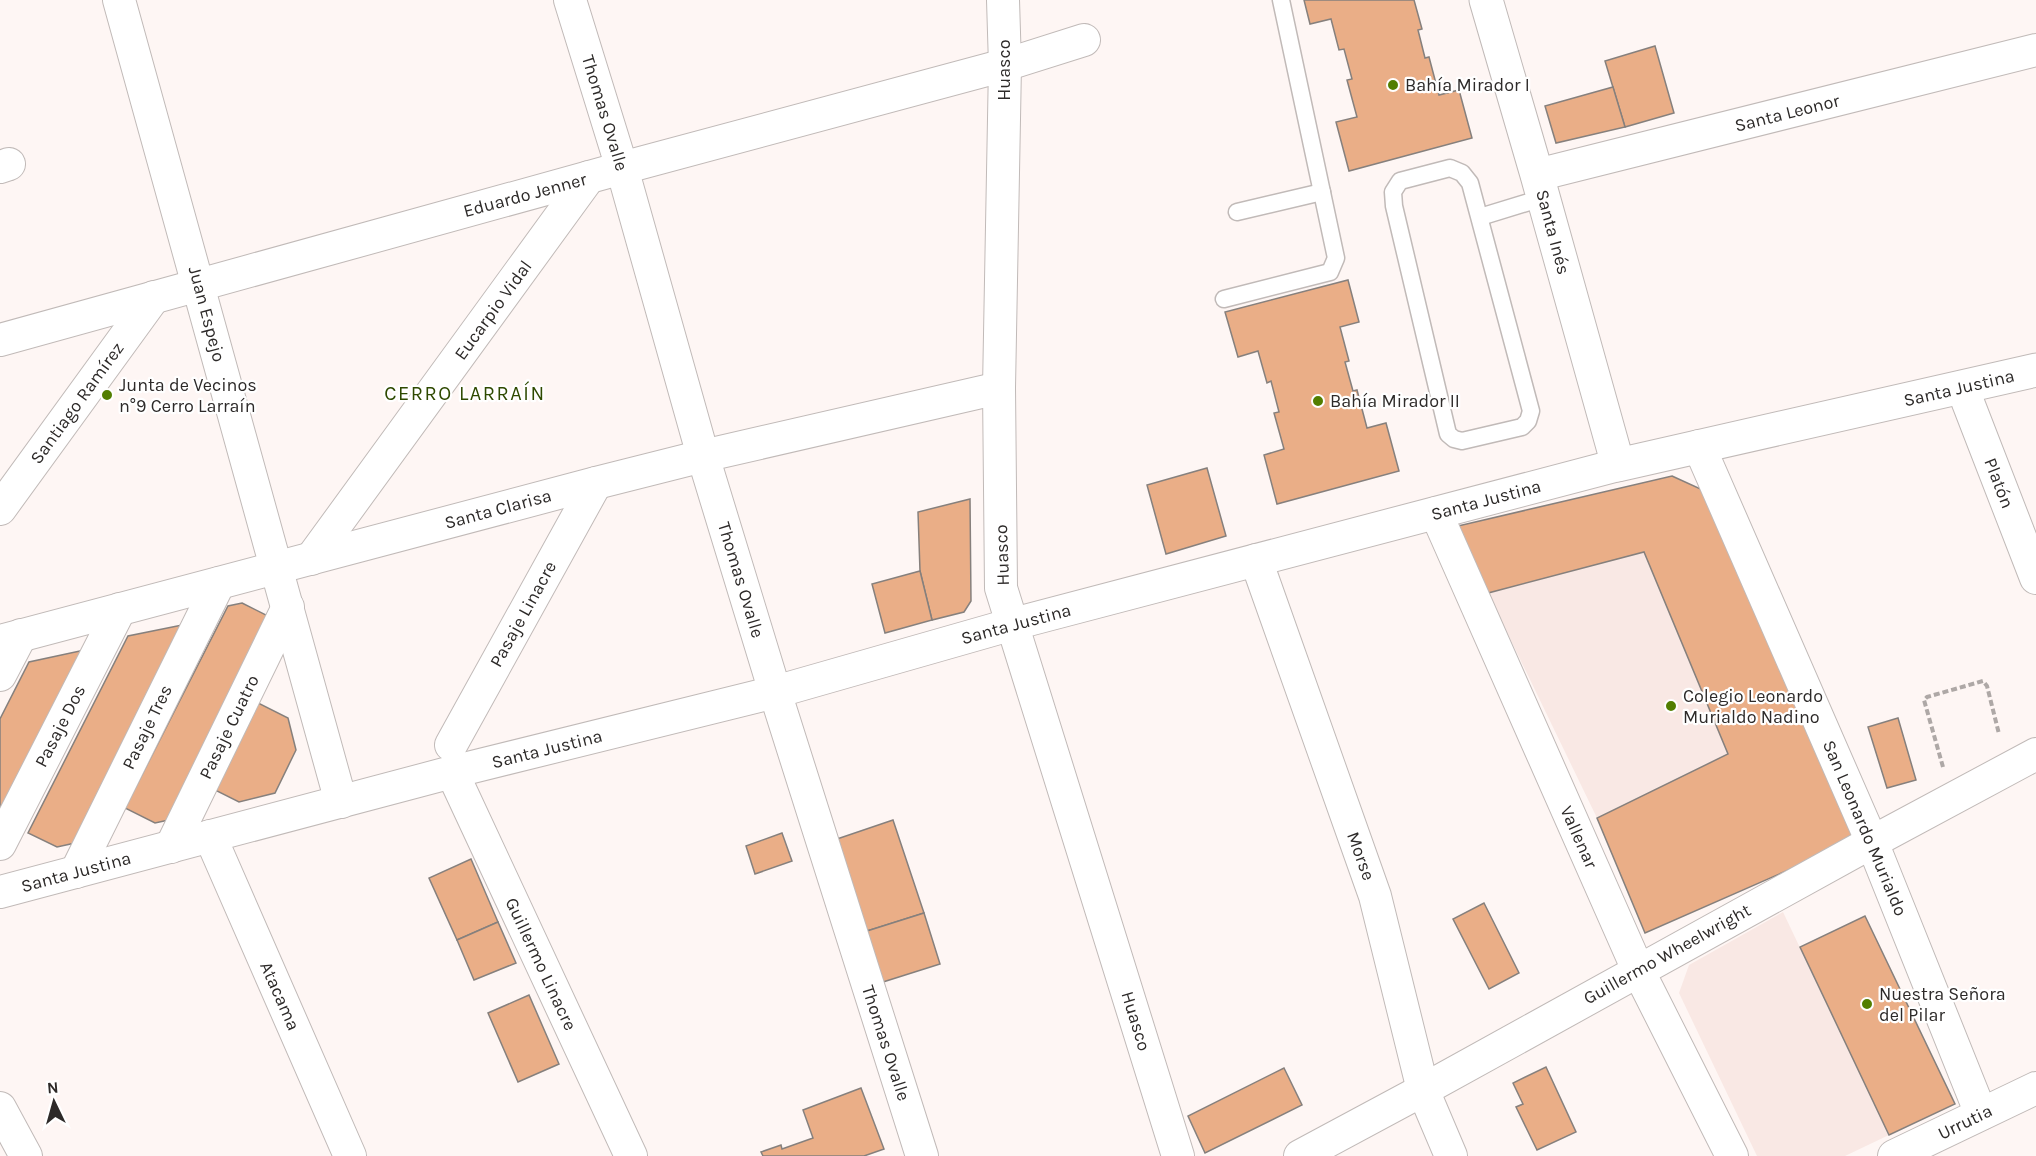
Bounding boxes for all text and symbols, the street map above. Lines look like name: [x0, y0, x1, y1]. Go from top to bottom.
street label: Huasco: [993, 39, 1015, 101]
street label: Thomas Ovalle: [577, 52, 633, 174]
place label: Bahía Mirador I: [1405, 74, 1530, 96]
marker: Bahía Mirador I: [1386, 78, 1400, 92]
street label: Santa Leonor: [1732, 89, 1842, 137]
street label: Eduardo Jenner: [461, 168, 590, 222]
street label: Santa Inés: [1531, 187, 1575, 277]
street label: Eucarpio Vidal: [449, 256, 537, 364]
street label: Juan Espejo: [184, 264, 230, 364]
street label: Santiago Ramírez: [25, 338, 129, 468]
street label: Santa Justina: [1901, 365, 2017, 411]
place label: Junta de Vecinos n°9 Cerro Larraín: [119, 374, 257, 417]
district label: CERRO LARRAÍN: [384, 381, 546, 405]
marker: Junta de Vecinos n°9 Cerro Larraín: [100, 388, 114, 402]
place label: Bahía Mirador II: [1330, 390, 1460, 412]
marker: Bahía Mirador II: [1311, 394, 1325, 408]
street label: Platón: [1979, 455, 2019, 511]
street label: Santa Justina: [1429, 475, 1543, 525]
street label: Santa Clarisa: [442, 484, 554, 534]
street label: Thomas Ovalle: [713, 519, 769, 641]
street label: Huasco: [990, 524, 1014, 586]
street label: Pasaje Linacre: [485, 557, 561, 671]
street label: Santa Justina: [959, 599, 1073, 649]
street label: Pasaje Cuatro: [194, 671, 264, 783]
street label: Pasaje Dos: [30, 681, 90, 771]
street label: Pasaje Tres: [117, 681, 177, 773]
place label: Colegio Leonardo Murialdo Nadino: [1683, 685, 1823, 728]
marker: Colegio Leonardo Murialdo Nadino: [1664, 699, 1678, 713]
street label: Santa Justina: [489, 725, 605, 773]
street label: San Leonardo Murialdo: [1818, 737, 1912, 919]
street label: Vallenar: [1556, 802, 1603, 872]
street label: Morse: [1342, 829, 1380, 883]
street label: Santa Justina: [19, 847, 133, 897]
street label: Guillermo Linacre: [501, 894, 581, 1034]
street label: Guillermo Wheelwright: [1580, 899, 1755, 1009]
street label: Atacama: [255, 958, 305, 1034]
street label: Thomas Ovalle: [857, 982, 915, 1104]
place label: Nuestra Señora del Pilar: [1879, 983, 2006, 1026]
street label: Huasco: [1116, 988, 1156, 1054]
marker: Nuestra Señora del Pilar: [1860, 997, 1874, 1011]
north arrow: [24, 1072, 84, 1132]
text: N: [46, 1078, 59, 1098]
street label: Urrutia: [1934, 1099, 1996, 1145]

